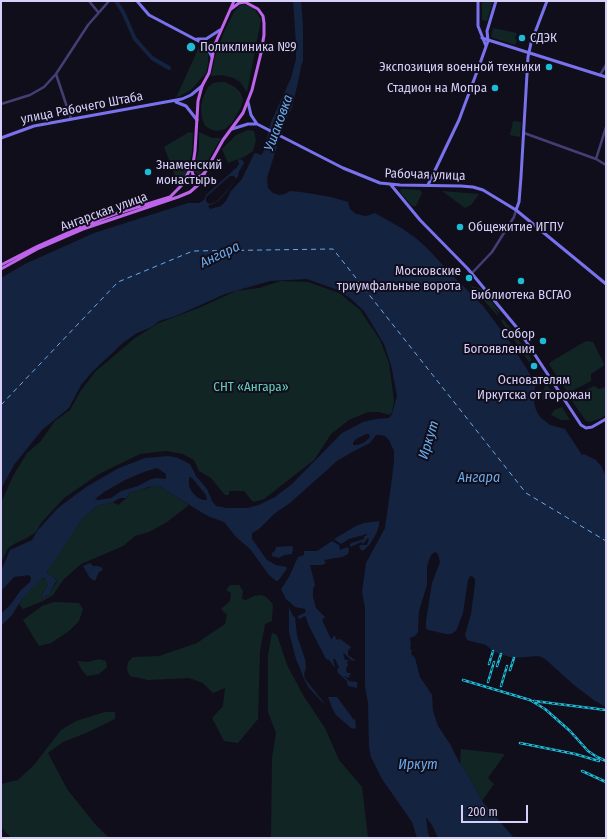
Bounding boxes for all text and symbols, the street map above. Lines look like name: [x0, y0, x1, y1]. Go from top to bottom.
place label: СДЭК: [530, 30, 557, 46]
marker: СДЭК: [517, 33, 527, 43]
place label: Поликлиника №9: [200, 39, 297, 55]
marker: Поликлиника №9: [185, 41, 197, 53]
place label: Экспозиция военной техники: [379, 59, 541, 75]
marker: Экспозиция военной техники: [544, 62, 554, 72]
place label: Стадион на Мопра: [387, 80, 487, 96]
marker: Стадион на Мопра: [490, 83, 500, 93]
street label: улица Рабочего Штаба: [20, 89, 144, 127]
water label: Ушаковка: [261, 92, 297, 154]
place label: Знаменский монастырь: [156, 157, 222, 188]
street label: Рабочая улица: [384, 166, 466, 184]
marker: Знаменский монастырь: [143, 167, 153, 177]
street label: Ангарская улица: [58, 189, 150, 235]
place label: Общежитие ИГПУ: [468, 219, 564, 235]
marker: Общежитие ИГПУ: [455, 222, 465, 232]
water label: Ангара: [197, 238, 243, 272]
place label: Московские триумфальные ворота: [337, 263, 461, 294]
marker: Московские триумфальные ворота: [464, 273, 474, 283]
marker: Библиотека ВСГАО: [516, 276, 526, 286]
place label: Библиотека ВСГАО: [471, 287, 571, 303]
place label: Собор Богоявления: [464, 326, 535, 357]
marker: Собор Богоявления: [538, 336, 548, 346]
marker: Основателям Иркутска от горожан: [529, 361, 539, 371]
place label: Основателям Иркутска от горожан: [477, 372, 591, 403]
park label: СНТ «Ангара»: [213, 379, 289, 395]
water label: Иркут: [415, 419, 443, 461]
water label: Ангара: [458, 470, 500, 486]
water label: Иркут: [398, 757, 438, 773]
scale bar: [463, 797, 530, 823]
text: 200 m: [468, 805, 498, 819]

